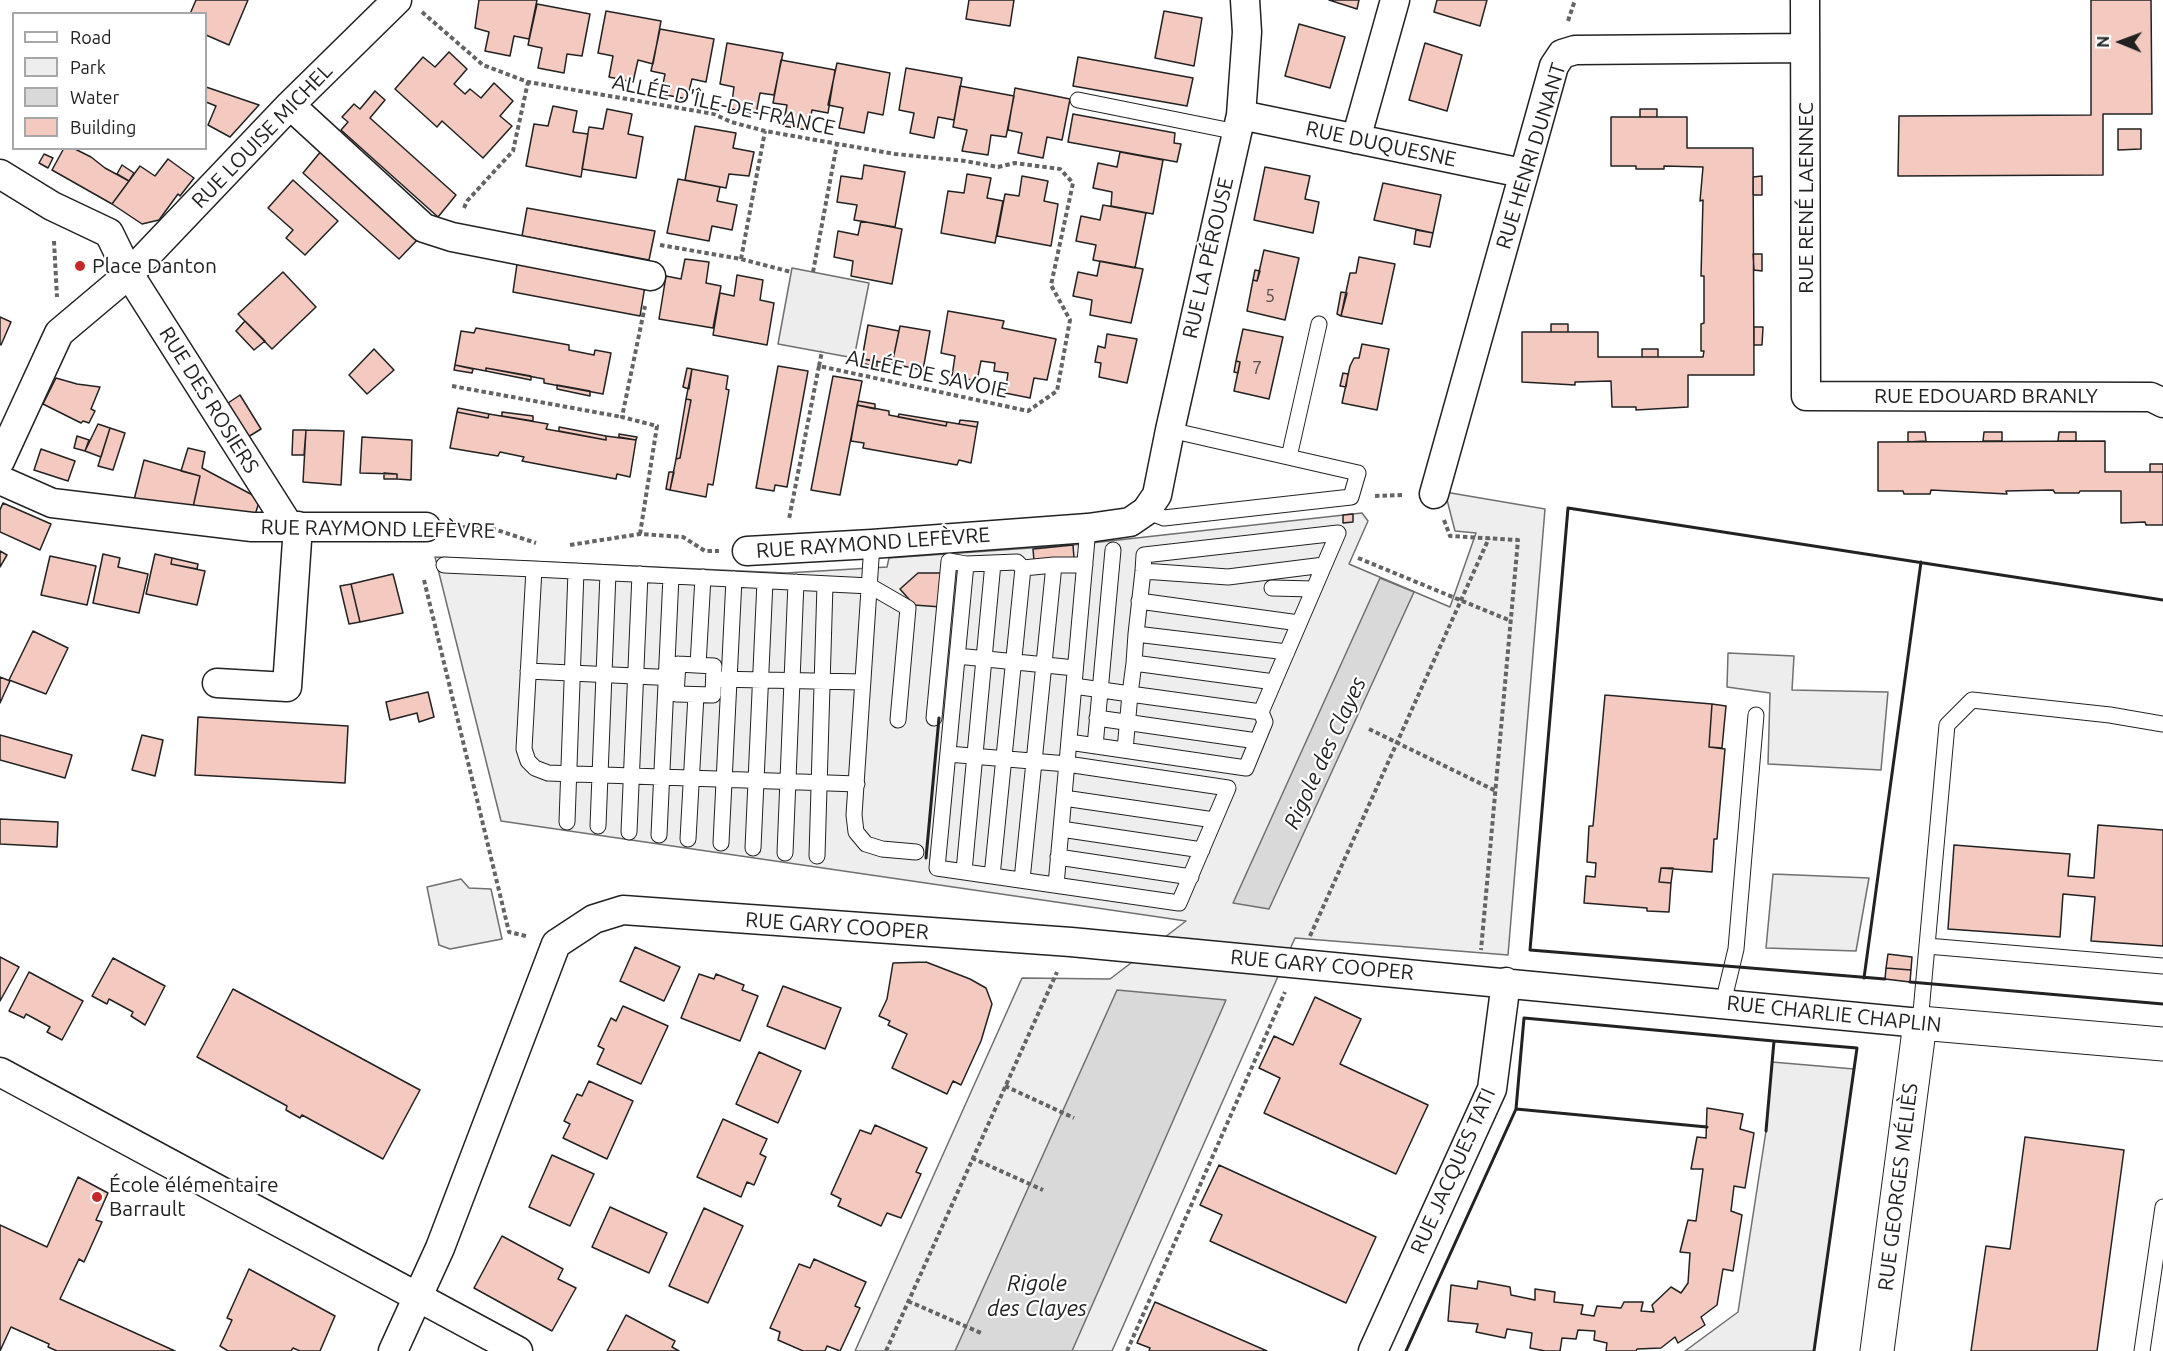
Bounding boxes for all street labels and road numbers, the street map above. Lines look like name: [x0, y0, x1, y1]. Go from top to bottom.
street label: RUE LOUISE MICHEL: [187, 58, 337, 214]
street label: RUE HENRI DUNANT: [1491, 60, 1571, 252]
street label: ALLÉE D'ÎLE-DE-FRANCE: [610, 69, 838, 141]
street label: RUE RENÉ LAENNEC: [1793, 102, 1819, 294]
street label: RUE DUQUESNE: [1303, 116, 1459, 172]
street label: RUE LA PÉROUSE: [1177, 175, 1239, 341]
street label: RUE DES ROSIERS: [154, 322, 264, 478]
street label: ALLÉE DE SAVOIE: [844, 345, 1010, 403]
street label: RUE EDOUARD BRANLY: [1874, 383, 2098, 409]
street label: RUE RAYMOND LEFÈVRE: [260, 514, 496, 544]
street label: RUE RAYMOND LEFÈVRE: [755, 522, 991, 564]
street label: RUE GARY COOPER: [744, 907, 930, 945]
street label: RUE GARY COOPER: [1229, 944, 1415, 986]
street label: RUE CHARLIE CHAPLIN: [1725, 990, 1943, 1038]
street label: RUE GEORGES MÉLIÈS: [1873, 1082, 1923, 1292]
street label: RUE JACQUES TATI: [1405, 1084, 1501, 1258]

